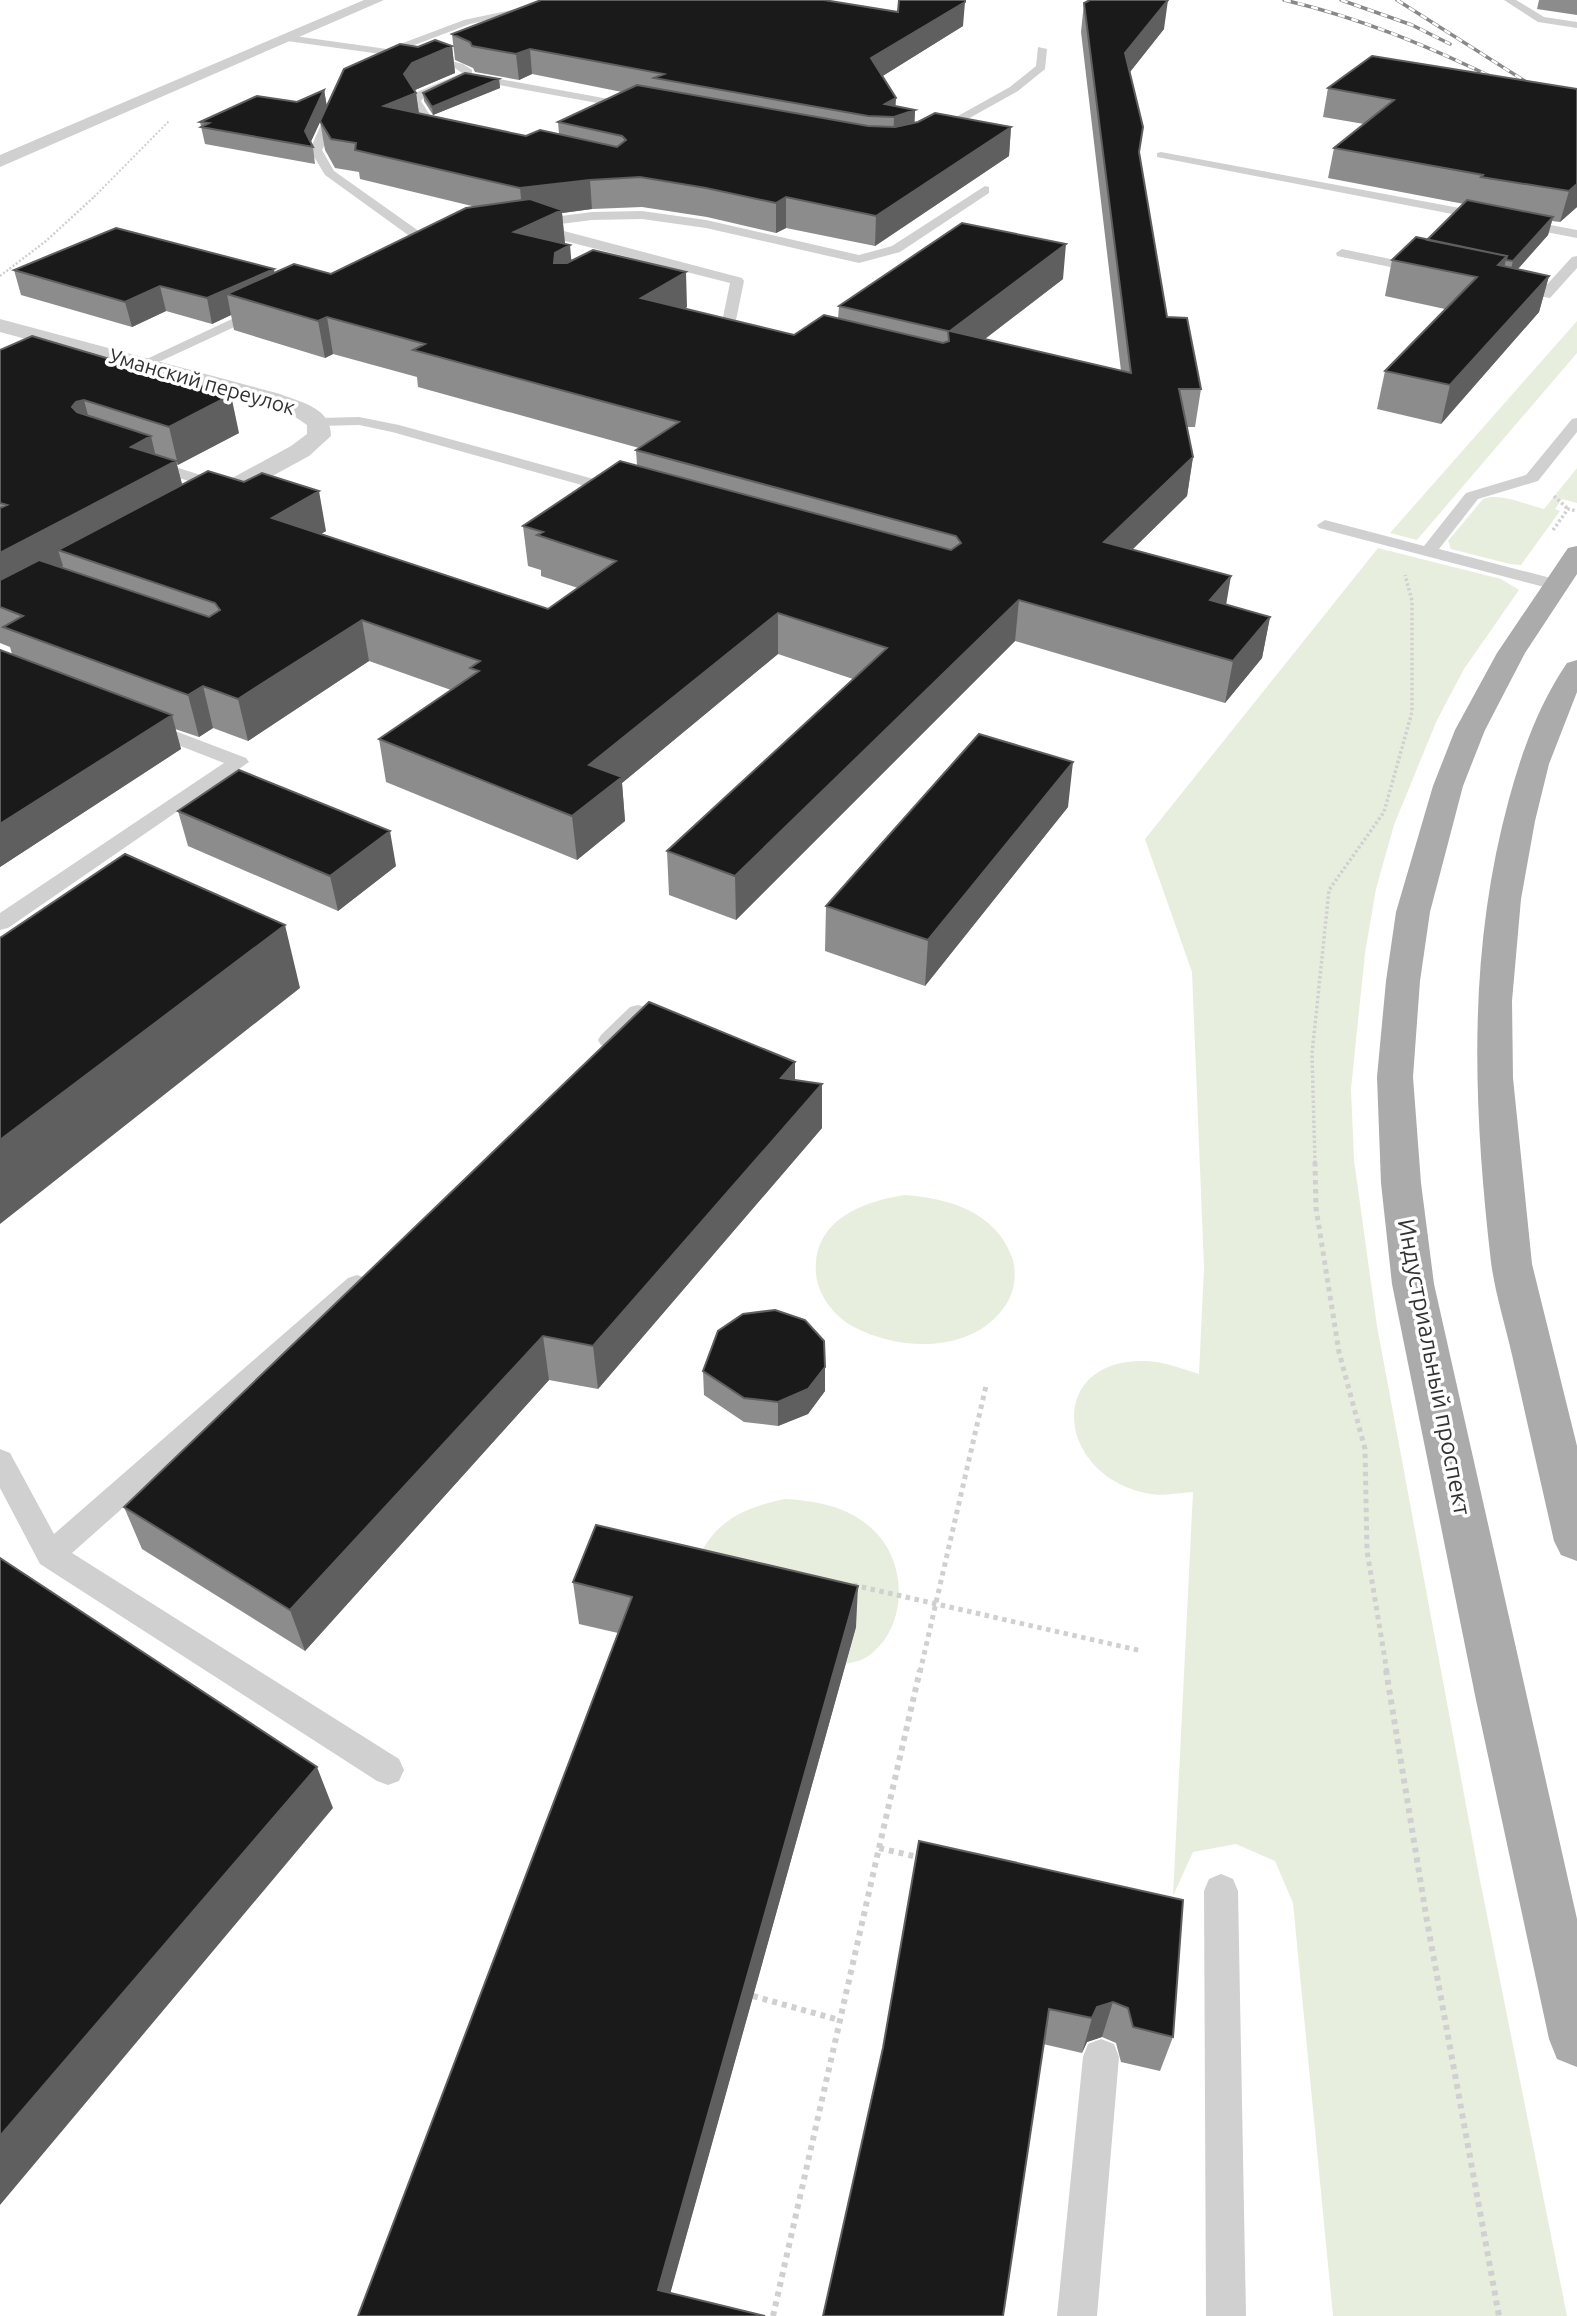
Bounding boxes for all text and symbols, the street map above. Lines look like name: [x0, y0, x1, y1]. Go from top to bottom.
street label: Уманский переулок: [106, 343, 298, 419]
street label: Индустриальный проспект: [1392, 1216, 1477, 1518]

